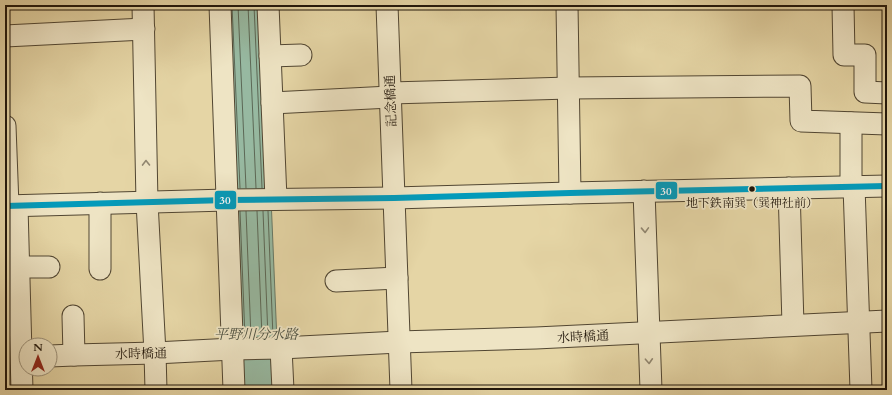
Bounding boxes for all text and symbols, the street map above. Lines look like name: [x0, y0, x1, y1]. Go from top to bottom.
street label: 記念橋通: [381, 75, 401, 127]
one-way arrow: [142, 160, 150, 166]
line badge: 30: [655, 181, 678, 200]
text: 30: [660, 184, 672, 199]
marker: 地下鉄南巽（巽神社前）: [747, 184, 757, 194]
line badge: 30: [214, 190, 237, 210]
text: 30: [219, 193, 231, 208]
place label: 地下鉄南巽（巽神社前）: [686, 195, 818, 211]
one-way arrow: [641, 227, 649, 233]
water label: 平野川分水路: [214, 325, 299, 344]
street label: 水時橋通: [557, 327, 609, 347]
north arrow: [18, 337, 58, 377]
text: N: [33, 340, 43, 355]
street label: 水時橋通: [115, 345, 167, 363]
one-way arrow: [645, 358, 654, 364]

